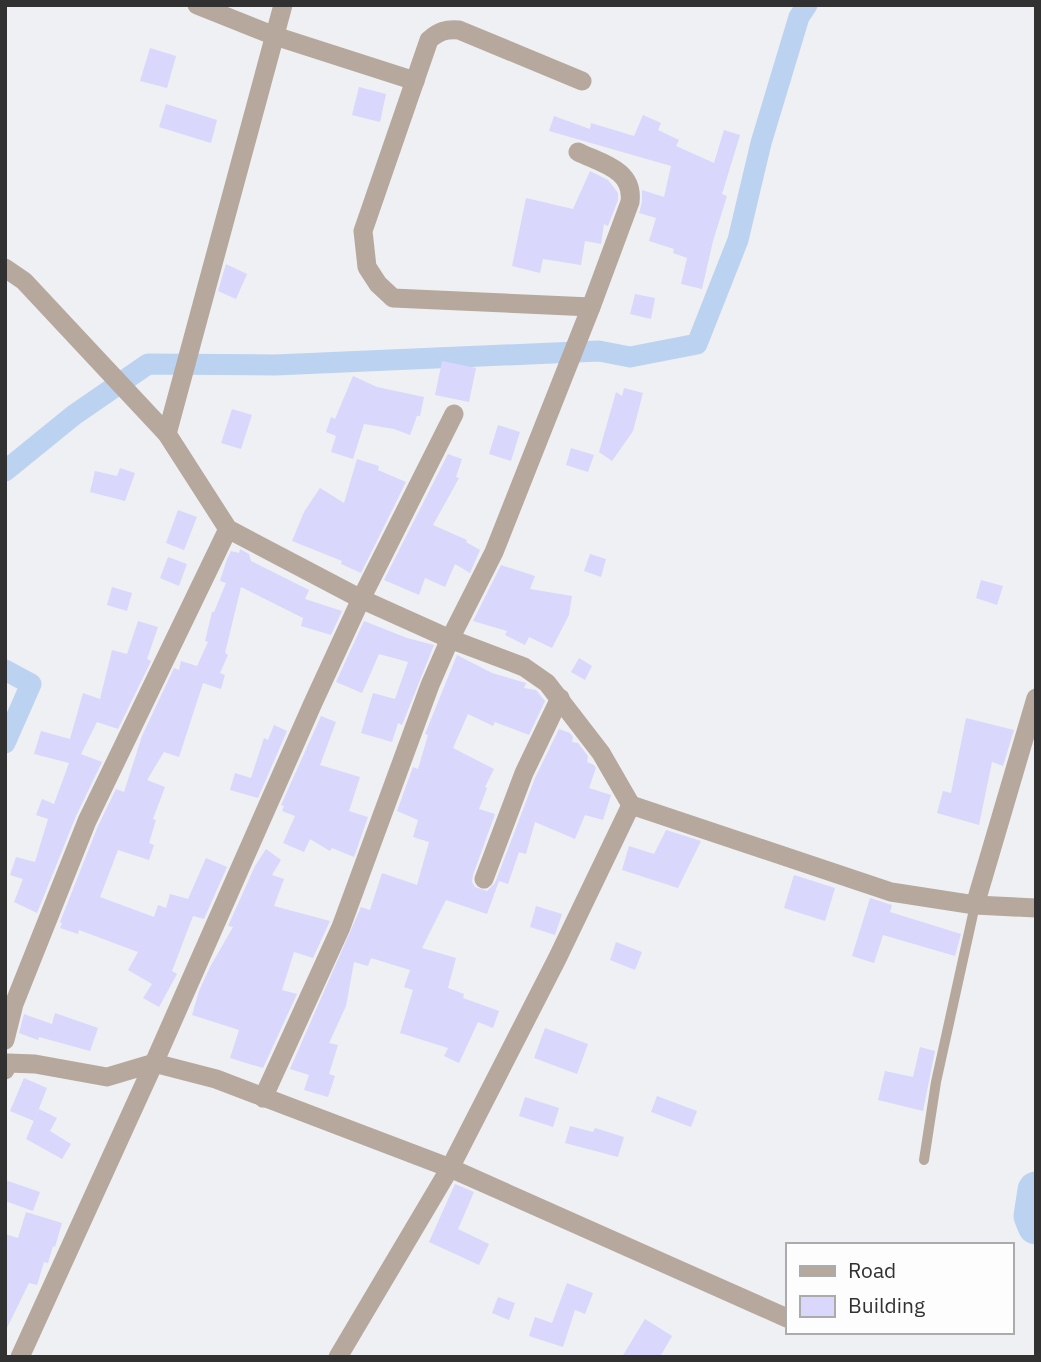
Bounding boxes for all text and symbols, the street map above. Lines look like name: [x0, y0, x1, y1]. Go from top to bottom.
legend: [786, 1243, 1013, 1334]
text: Road: [848, 1256, 896, 1284]
text: Building: [848, 1291, 925, 1319]

